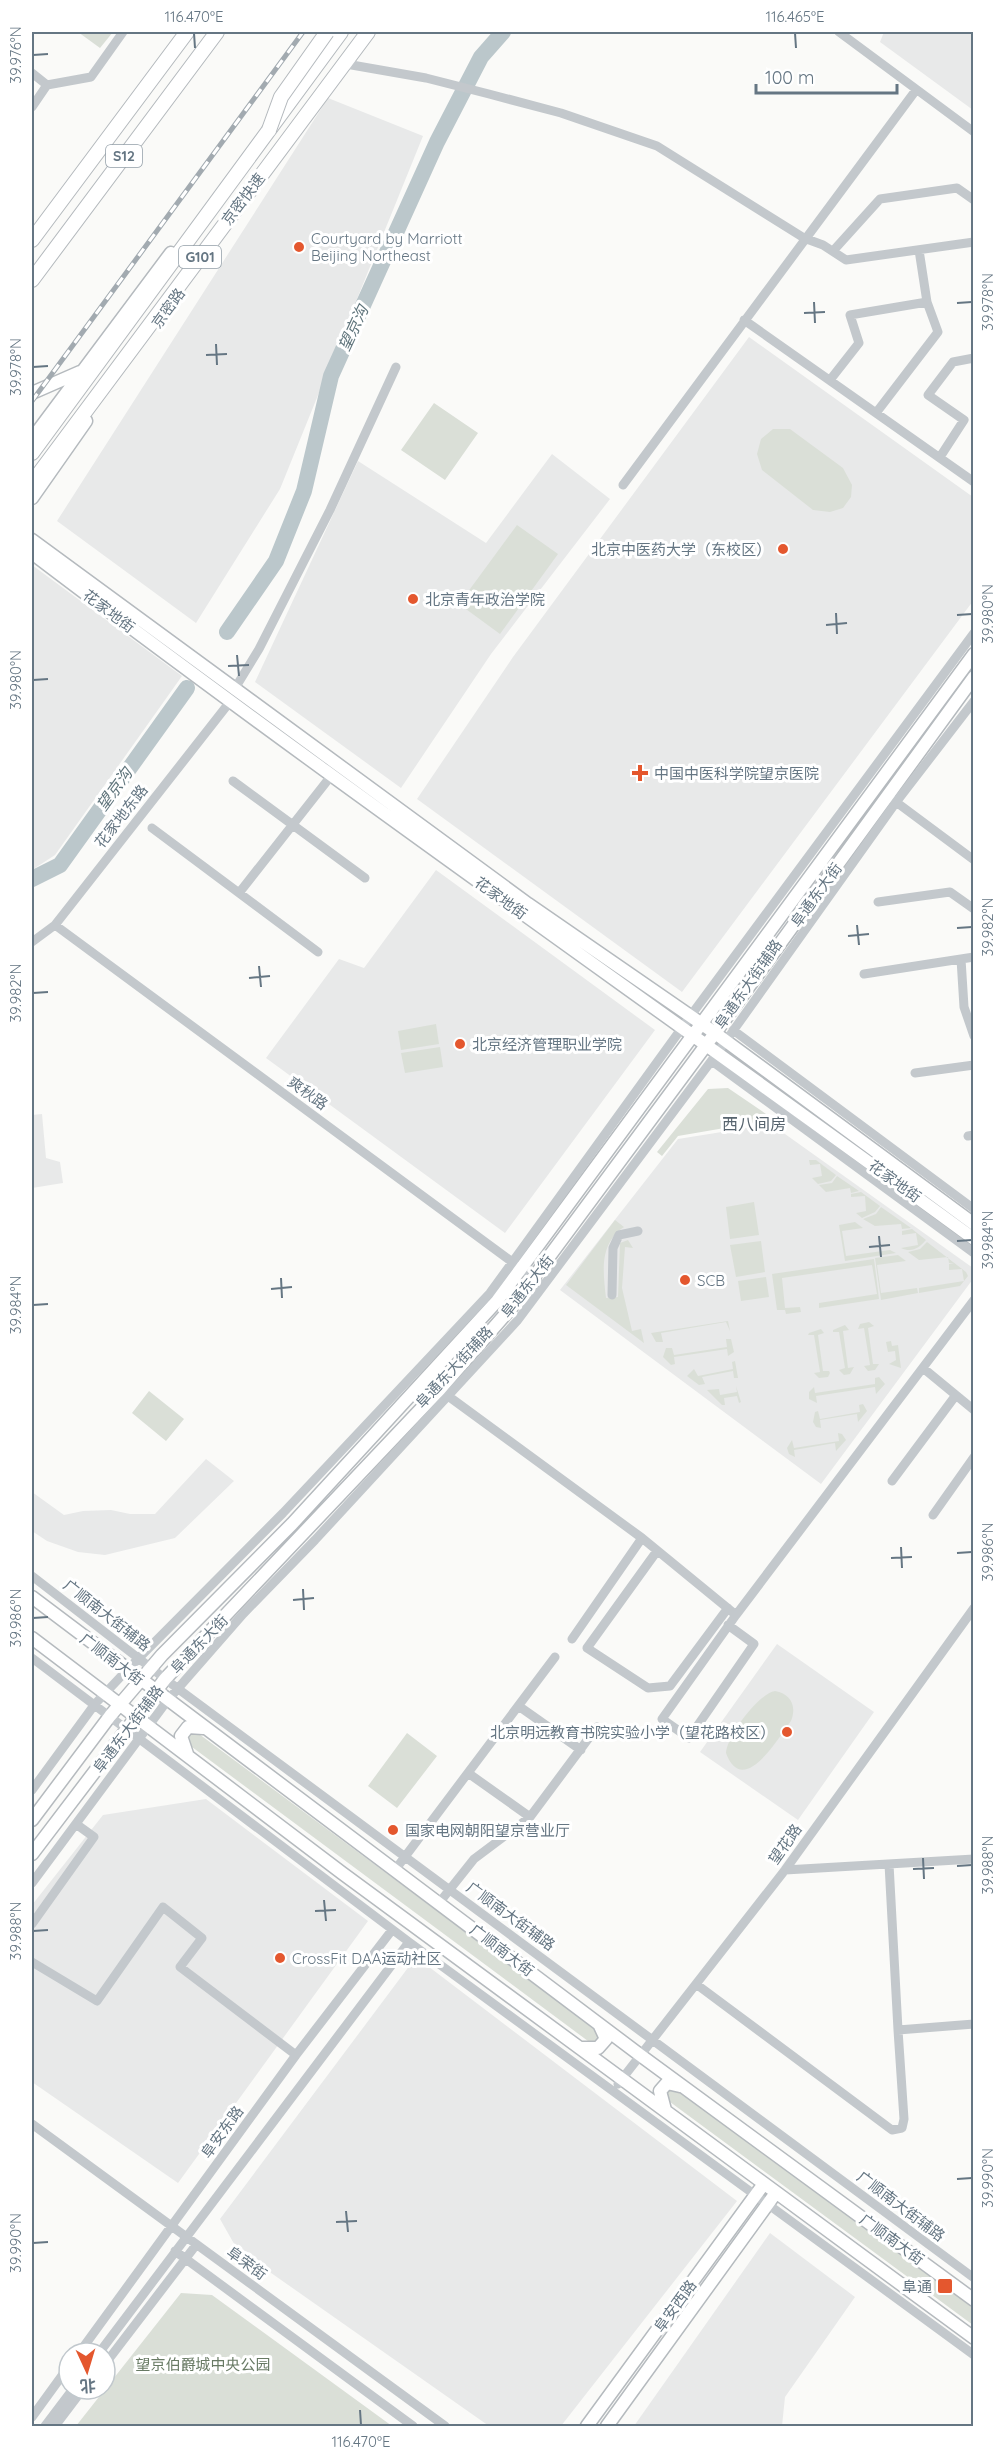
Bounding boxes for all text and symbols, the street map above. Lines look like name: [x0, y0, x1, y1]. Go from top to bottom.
text: 116.470°E: [164, 7, 224, 26]
text: 116.465°E: [765, 7, 825, 26]
text: 39.976°N: [6, 26, 25, 84]
scale bar: [756, 57, 897, 95]
text: 100 m: [765, 66, 814, 89]
road number: S12: [106, 145, 142, 167]
street label: 京密快速: [217, 169, 269, 229]
place label: Courtyard by Marriott Beijing Northeast: [311, 229, 463, 265]
marker: Courtyard by Marriott Beijing Northeast: [292, 240, 306, 254]
road number: G101: [179, 246, 221, 268]
text: 39.978°N: [978, 273, 997, 331]
street label: 京密路: [147, 284, 189, 332]
water label: 望京沟: [334, 300, 373, 354]
text: 39.978°N: [6, 338, 25, 396]
place label: 北京中医药大学（东校区）: [591, 540, 771, 559]
marker: 北京中医药大学（东校区）: [776, 542, 790, 556]
text: 39.980°N: [978, 584, 997, 644]
street label: 花家地街: [79, 585, 139, 637]
place label: 北京青年政治学院: [425, 590, 545, 609]
marker: 北京青年政治学院: [406, 592, 420, 606]
text: 39.980°N: [6, 650, 25, 710]
water label: 望京沟: [92, 762, 137, 814]
marker: 中国中医科学院望京医院: [631, 764, 649, 782]
place label: 中国中医科学院望京医院: [654, 764, 819, 783]
street label: 花家地东路: [90, 781, 152, 851]
street label: 阜通东大街: [786, 859, 846, 931]
street label: 花家地街: [471, 873, 531, 923]
text: 39.982°N: [978, 897, 997, 957]
street label: 阜通东大街辅路: [710, 936, 786, 1032]
text: 39.982°N: [6, 963, 25, 1023]
place label: 北京经济管理职业学院: [472, 1035, 622, 1054]
marker: 北京经济管理职业学院: [453, 1037, 467, 1051]
street label: 爽秋路: [284, 1072, 332, 1114]
district label: 西八间房: [722, 1114, 786, 1134]
street label: 花家地街: [865, 1156, 925, 1206]
text: 39.984°N: [978, 1211, 997, 1269]
street label: 阜通东大街: [496, 1251, 558, 1321]
place label: SCB: [697, 1271, 725, 1290]
marker: SCB: [678, 1273, 692, 1287]
text: 39.984°N: [6, 1276, 25, 1334]
street label: 阜通东大街辅路: [411, 1322, 497, 1412]
text: 39.986°N: [978, 1523, 997, 1581]
street label: 广顺南大街辅路: [60, 1575, 154, 1655]
text: 39.986°N: [6, 1589, 25, 1647]
street label: 阜通东大街: [166, 1610, 232, 1678]
street label: 广顺南大街: [76, 1629, 148, 1689]
street label: 阜通东大街辅路: [89, 1681, 167, 1777]
place label: 北京明远教育书院实验小学（望花路校区）: [490, 1723, 775, 1742]
marker: 北京明远教育书院实验小学（望花路校区）: [780, 1725, 794, 1739]
street label: 望花路: [764, 1820, 806, 1868]
place label: 国家电网朝阳望京营业厅: [405, 1821, 570, 1840]
marker: 国家电网朝阳望京营业厅: [386, 1823, 400, 1837]
text: 39.988°N: [978, 1836, 997, 1894]
street label: 广顺南大街辅路: [463, 1878, 559, 1954]
text: 39.988°N: [6, 1902, 25, 1960]
street label: 广顺南大街: [467, 1920, 537, 1980]
place label: CrossFit DAA运动社区: [292, 1949, 441, 1968]
marker: CrossFit DAA运动社区: [273, 1951, 287, 1965]
street label: 阜安东路: [197, 2102, 247, 2162]
text: 39.990°N: [978, 2148, 997, 2208]
street label: 广顺南大街辅路: [854, 2167, 948, 2245]
street label: 广顺南大街: [856, 2210, 928, 2268]
text: 39.990°N: [6, 2213, 25, 2273]
street label: 阜荣街: [223, 2242, 271, 2284]
street label: 阜安西路: [650, 2276, 700, 2336]
place label: 阜通: [902, 2277, 932, 2296]
marker: 阜通: [936, 2277, 954, 2295]
north arrow: [57, 2341, 117, 2401]
park label: 望京伯爵城中央公园: [135, 2355, 271, 2374]
text: 北: [79, 2375, 97, 2396]
text: 116.470°E: [331, 2432, 391, 2451]

